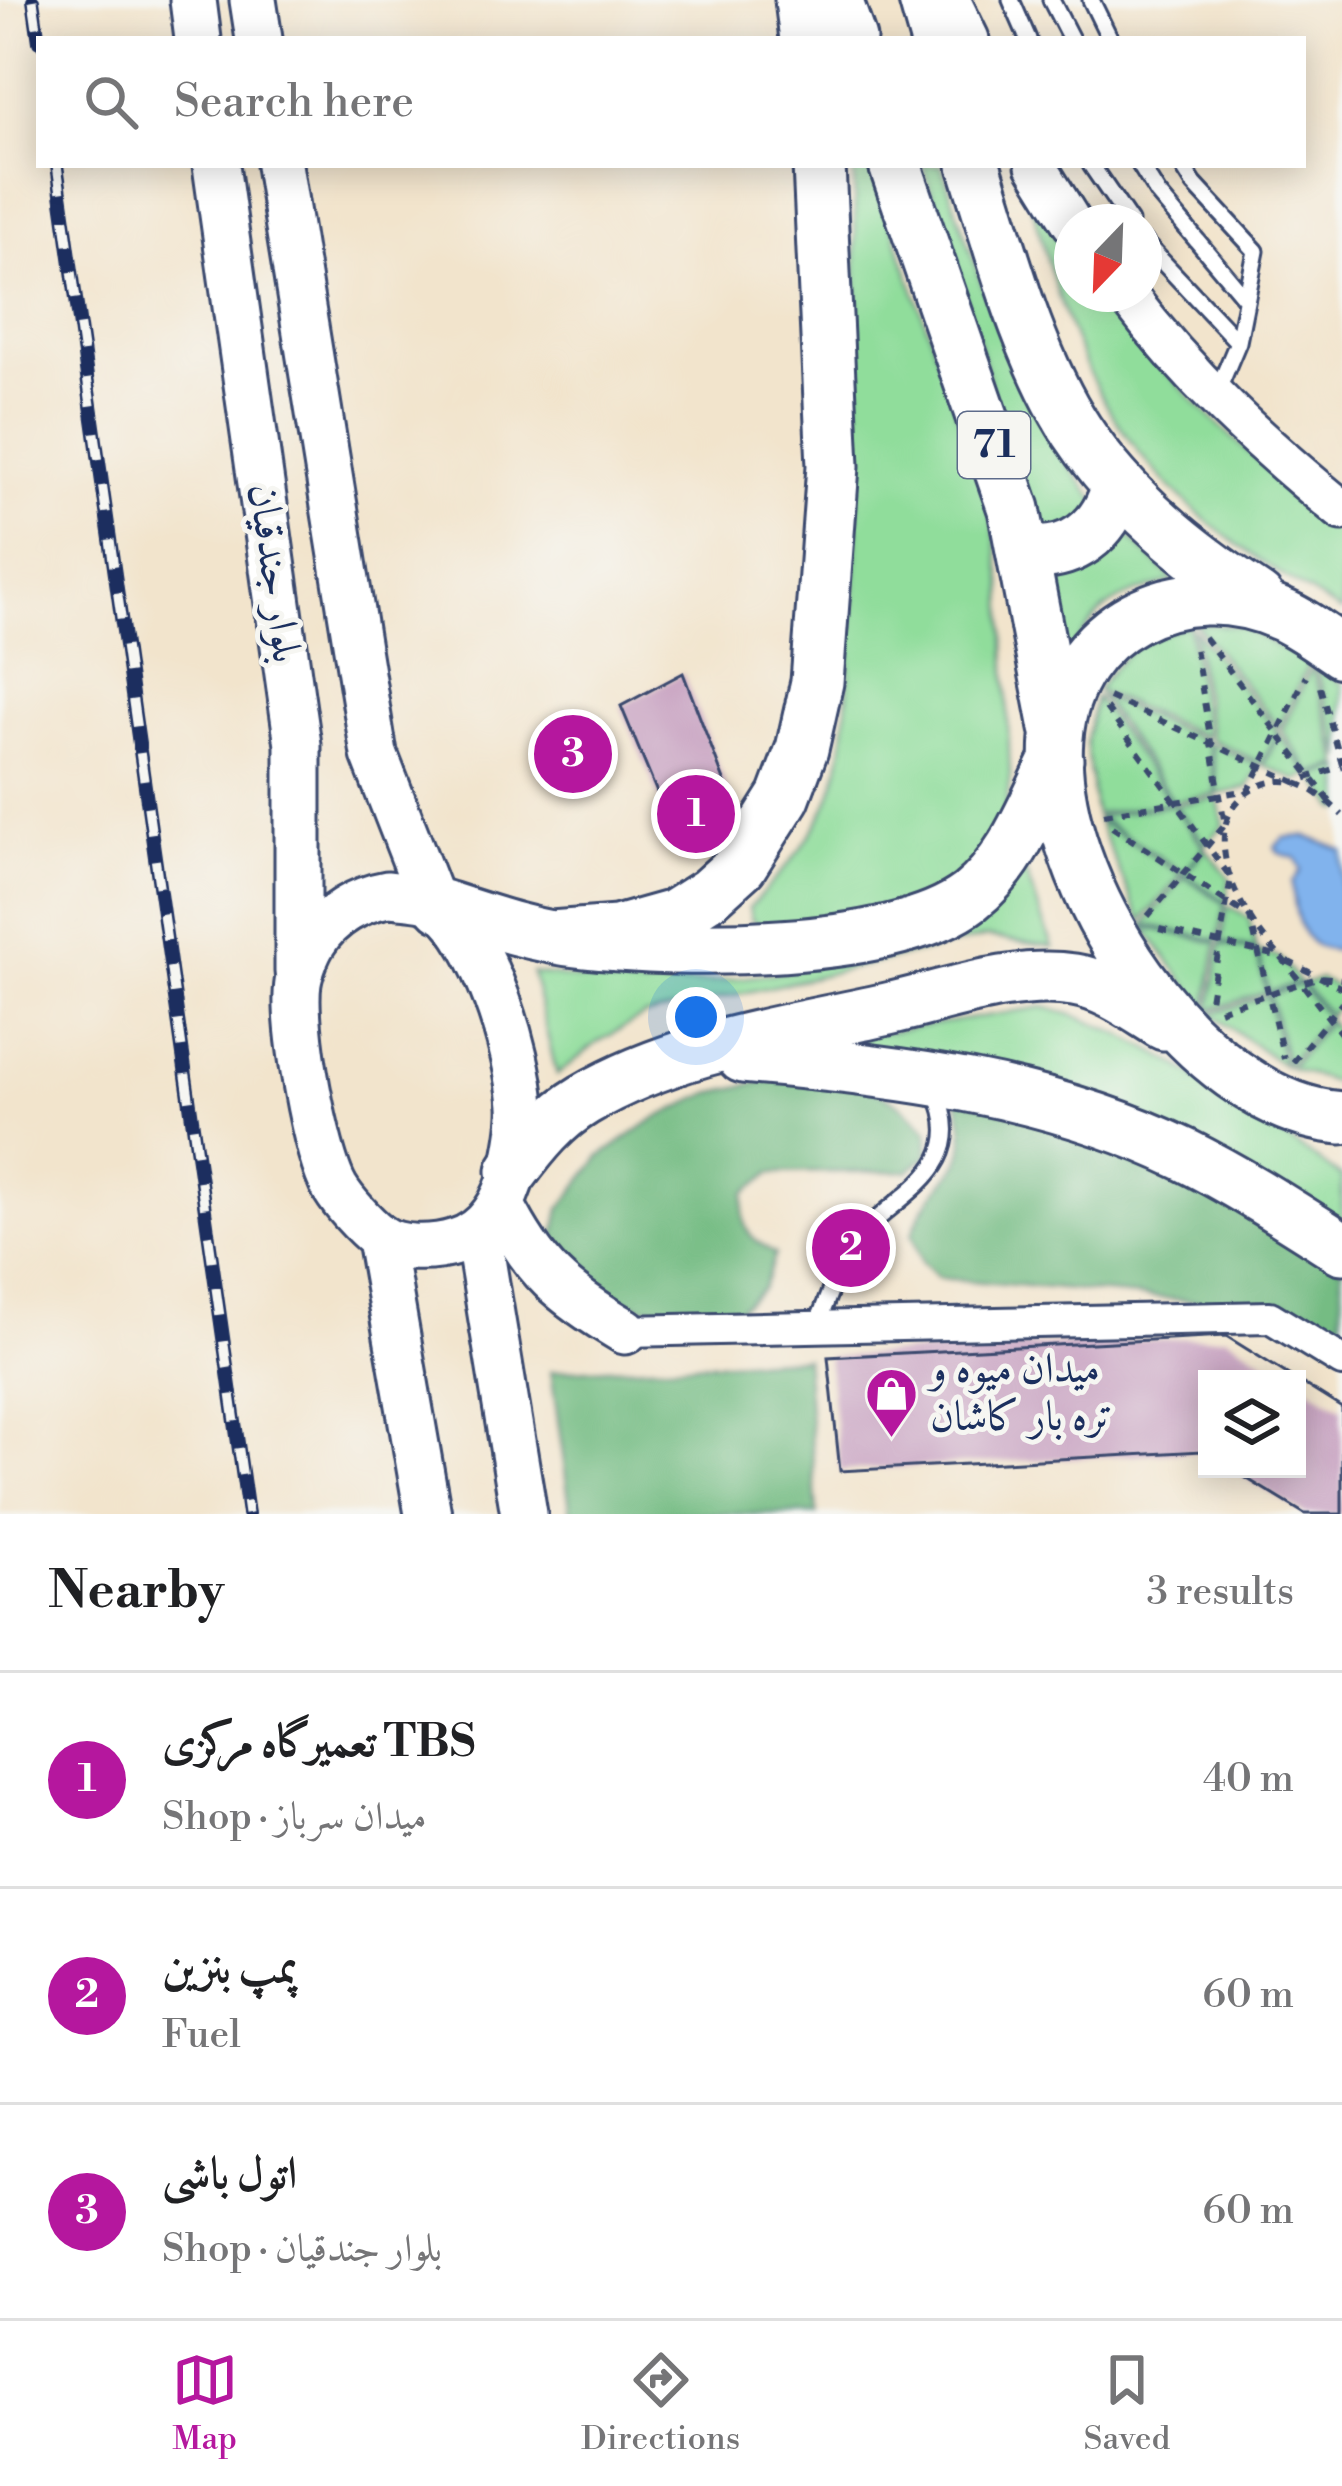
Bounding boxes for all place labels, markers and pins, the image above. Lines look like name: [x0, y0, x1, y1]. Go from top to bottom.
pin: 3: [534, 709, 612, 799]
pin: 1: [657, 769, 735, 859]
pin: 2: [812, 1203, 890, 1293]
place label: میدان میوه و تره بار کاشان: [926, 1343, 1113, 1444]
shop icon: میدان میوه و تره بار کاشان: [863, 1365, 919, 1439]

